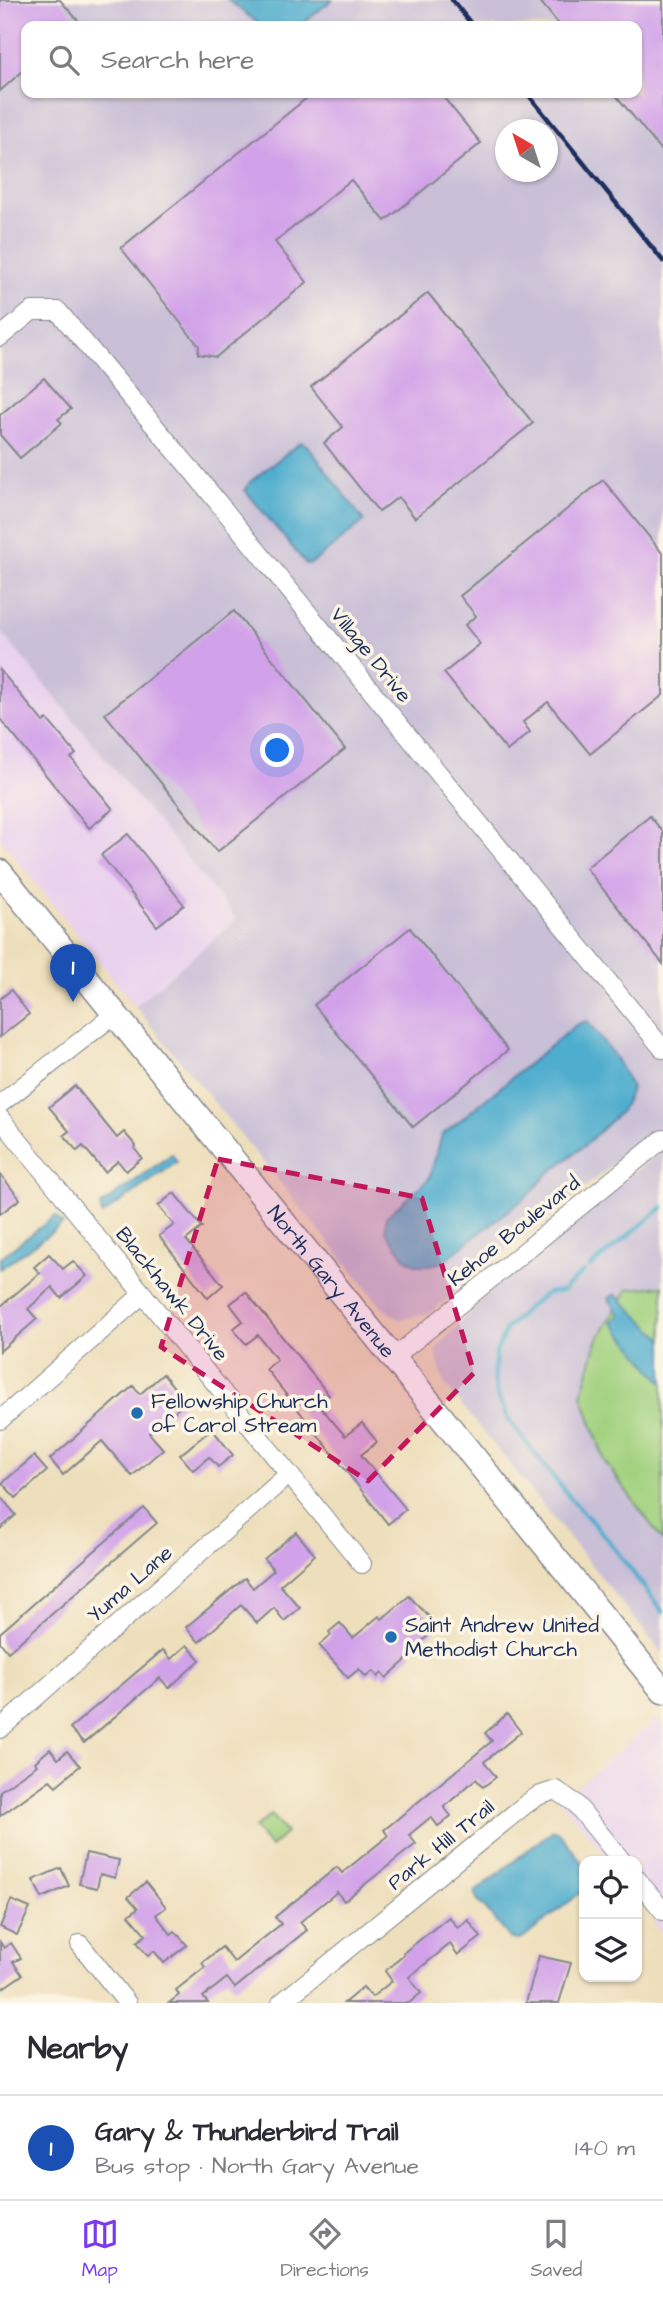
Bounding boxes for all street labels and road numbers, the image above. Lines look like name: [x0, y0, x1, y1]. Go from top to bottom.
street label: Village Drive: [322, 601, 418, 710]
street label: Kehoe Boulevard: [442, 1169, 586, 1293]
street label: North Gary Avenue: [261, 1199, 402, 1364]
street label: Blackhawk Drive: [109, 1221, 235, 1367]
street label: Yuma Lane: [81, 1539, 179, 1629]
street label: Park Hill Trail: [381, 1793, 501, 1897]

